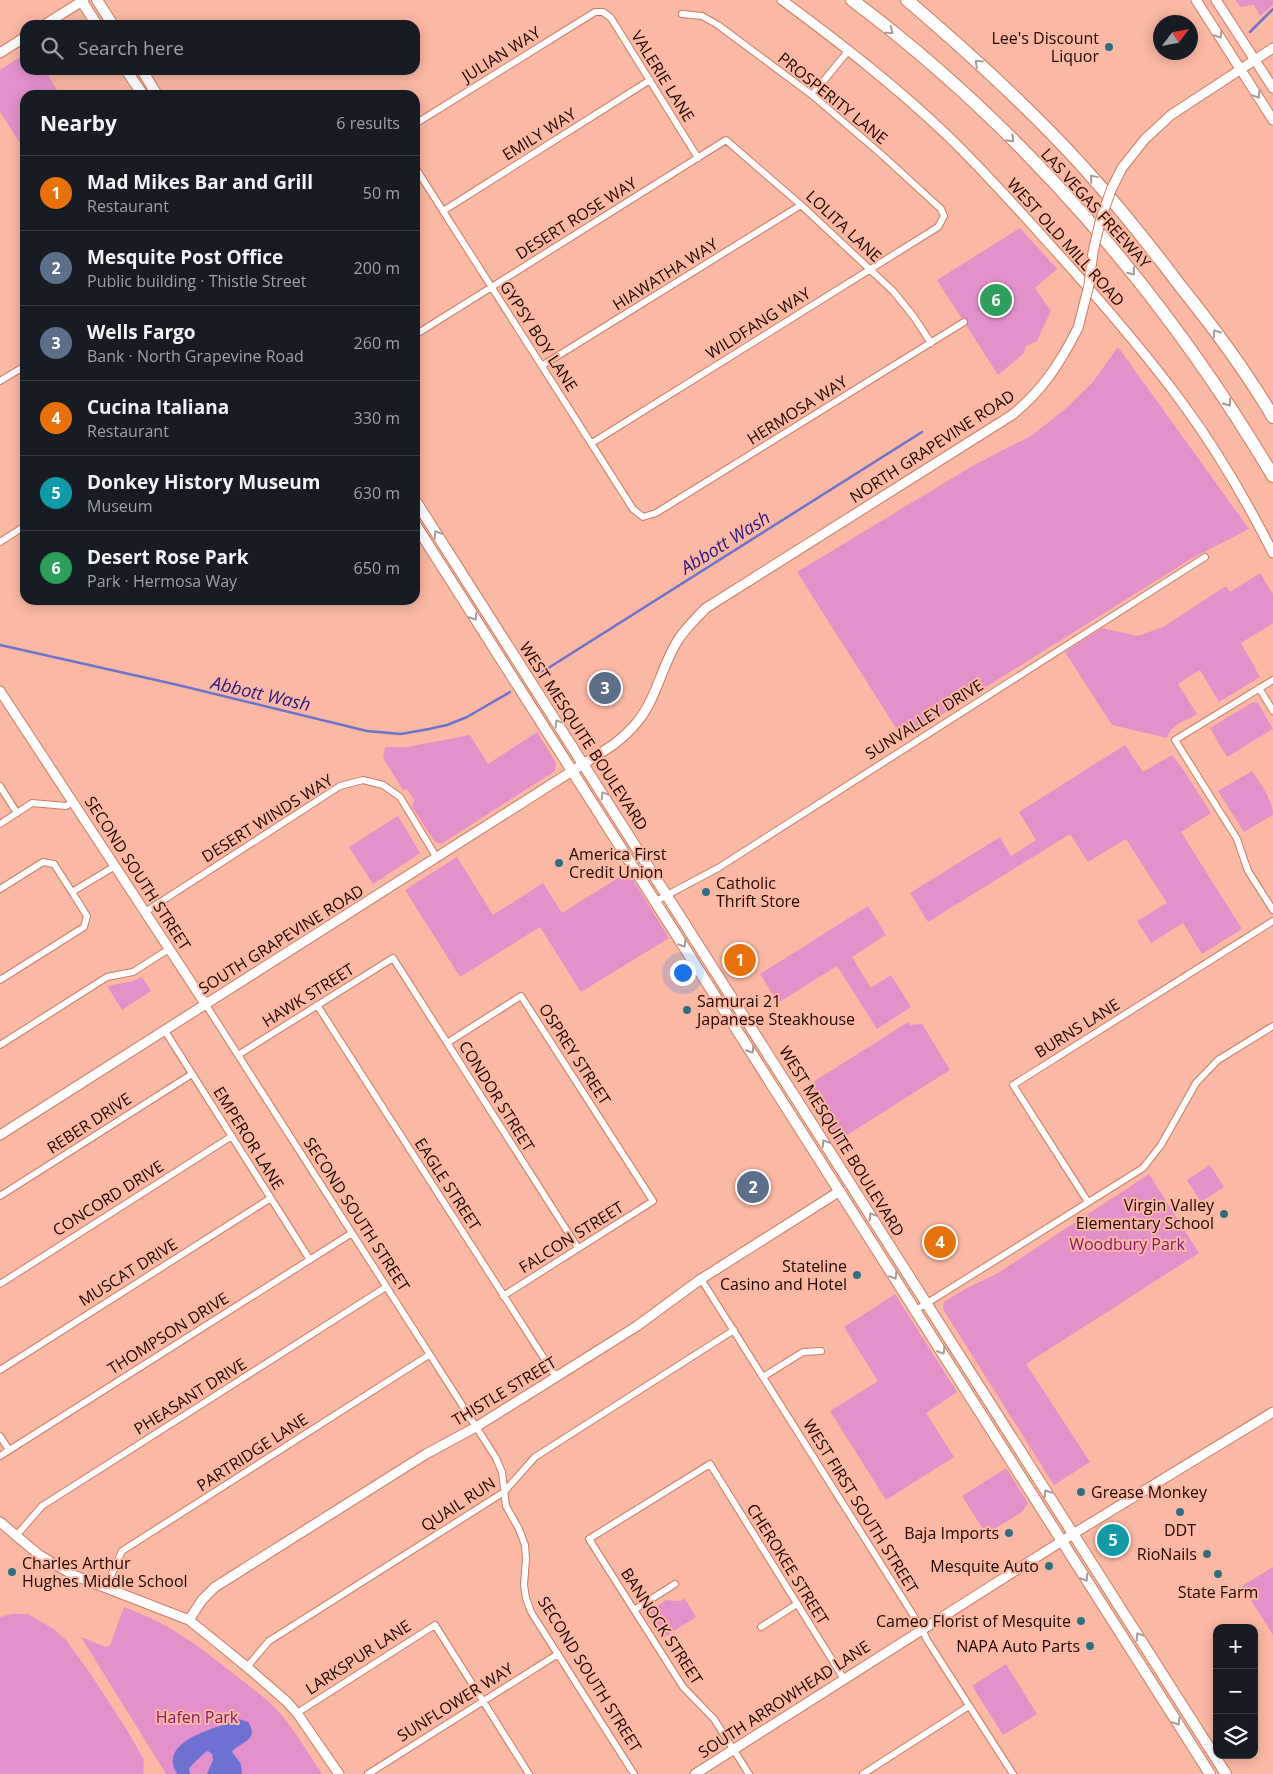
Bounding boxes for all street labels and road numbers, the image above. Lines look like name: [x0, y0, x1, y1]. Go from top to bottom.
street label: JULIAN WAY: [456, 21, 545, 88]
street label: VALERIE LANE: [626, 26, 700, 126]
street label: PROSPERITY LANE: [774, 47, 892, 149]
street label: EMILY WAY: [498, 103, 580, 165]
street label: LAS VEGAS FREEWAY: [1036, 143, 1156, 273]
street label: DESERT ROSE WAY: [511, 172, 641, 264]
street label: WEST OLD MILL ROAD: [1002, 173, 1130, 311]
street label: LOLITA LANE: [801, 185, 887, 267]
street label: HIAWATHA WAY: [608, 233, 722, 315]
street label: GYPSY BOY LANE: [495, 277, 583, 395]
street label: WILDFANG WAY: [702, 282, 814, 364]
street label: HERMOSA WAY: [743, 370, 851, 450]
street label: NORTH GRAPEVINE ROAD: [845, 384, 1019, 508]
street label: WEST MESQUITE BOULEVARD: [515, 637, 653, 835]
street label: SUNVALLEY DRIVE: [861, 674, 987, 764]
street label: DESERT WINDS WAY: [197, 769, 337, 867]
street label: SECOND SOUTH STREET: [80, 792, 196, 955]
street label: SOUTH GRAPEVINE ROAD: [194, 879, 368, 999]
street label: HAWK STREET: [258, 958, 358, 1032]
street label: BURNS LANE: [1030, 993, 1124, 1063]
street label: OSPREY STREET: [534, 999, 616, 1109]
street label: CONDOR STREET: [454, 1036, 540, 1156]
street label: WEST MESQUITE BOULEVARD: [774, 1042, 910, 1240]
street label: EMPEROR LANE: [209, 1082, 289, 1194]
street label: REBER DRIVE: [43, 1088, 135, 1158]
street label: SECOND SOUTH STREET: [299, 1133, 415, 1296]
street label: EAGLE STREET: [410, 1134, 486, 1235]
street label: CONCORD DRIVE: [48, 1155, 168, 1241]
street label: FALCON STREET: [514, 1196, 628, 1278]
street label: MUSCAT DRIVE: [75, 1233, 181, 1311]
street label: THOMPSON DRIVE: [103, 1287, 233, 1379]
street label: THISTLE STREET: [448, 1351, 560, 1431]
street label: PHEASANT DRIVE: [130, 1353, 250, 1439]
street label: PARTRIDGE LANE: [192, 1408, 312, 1496]
street label: WEST FIRST SOUTH STREET: [798, 1415, 924, 1597]
street label: QUAIL RUN: [416, 1472, 500, 1536]
street label: CHEROKEE STREET: [742, 1499, 834, 1629]
street label: BANNOCK STREET: [616, 1563, 708, 1689]
street label: SECOND SOUTH STREET: [533, 1592, 647, 1756]
street label: LARKSPUR LANE: [301, 1615, 415, 1699]
street label: SOUTH ARROWHEAD LANE: [694, 1635, 874, 1763]
street label: SUNFLOWER WAY: [393, 1657, 517, 1747]

